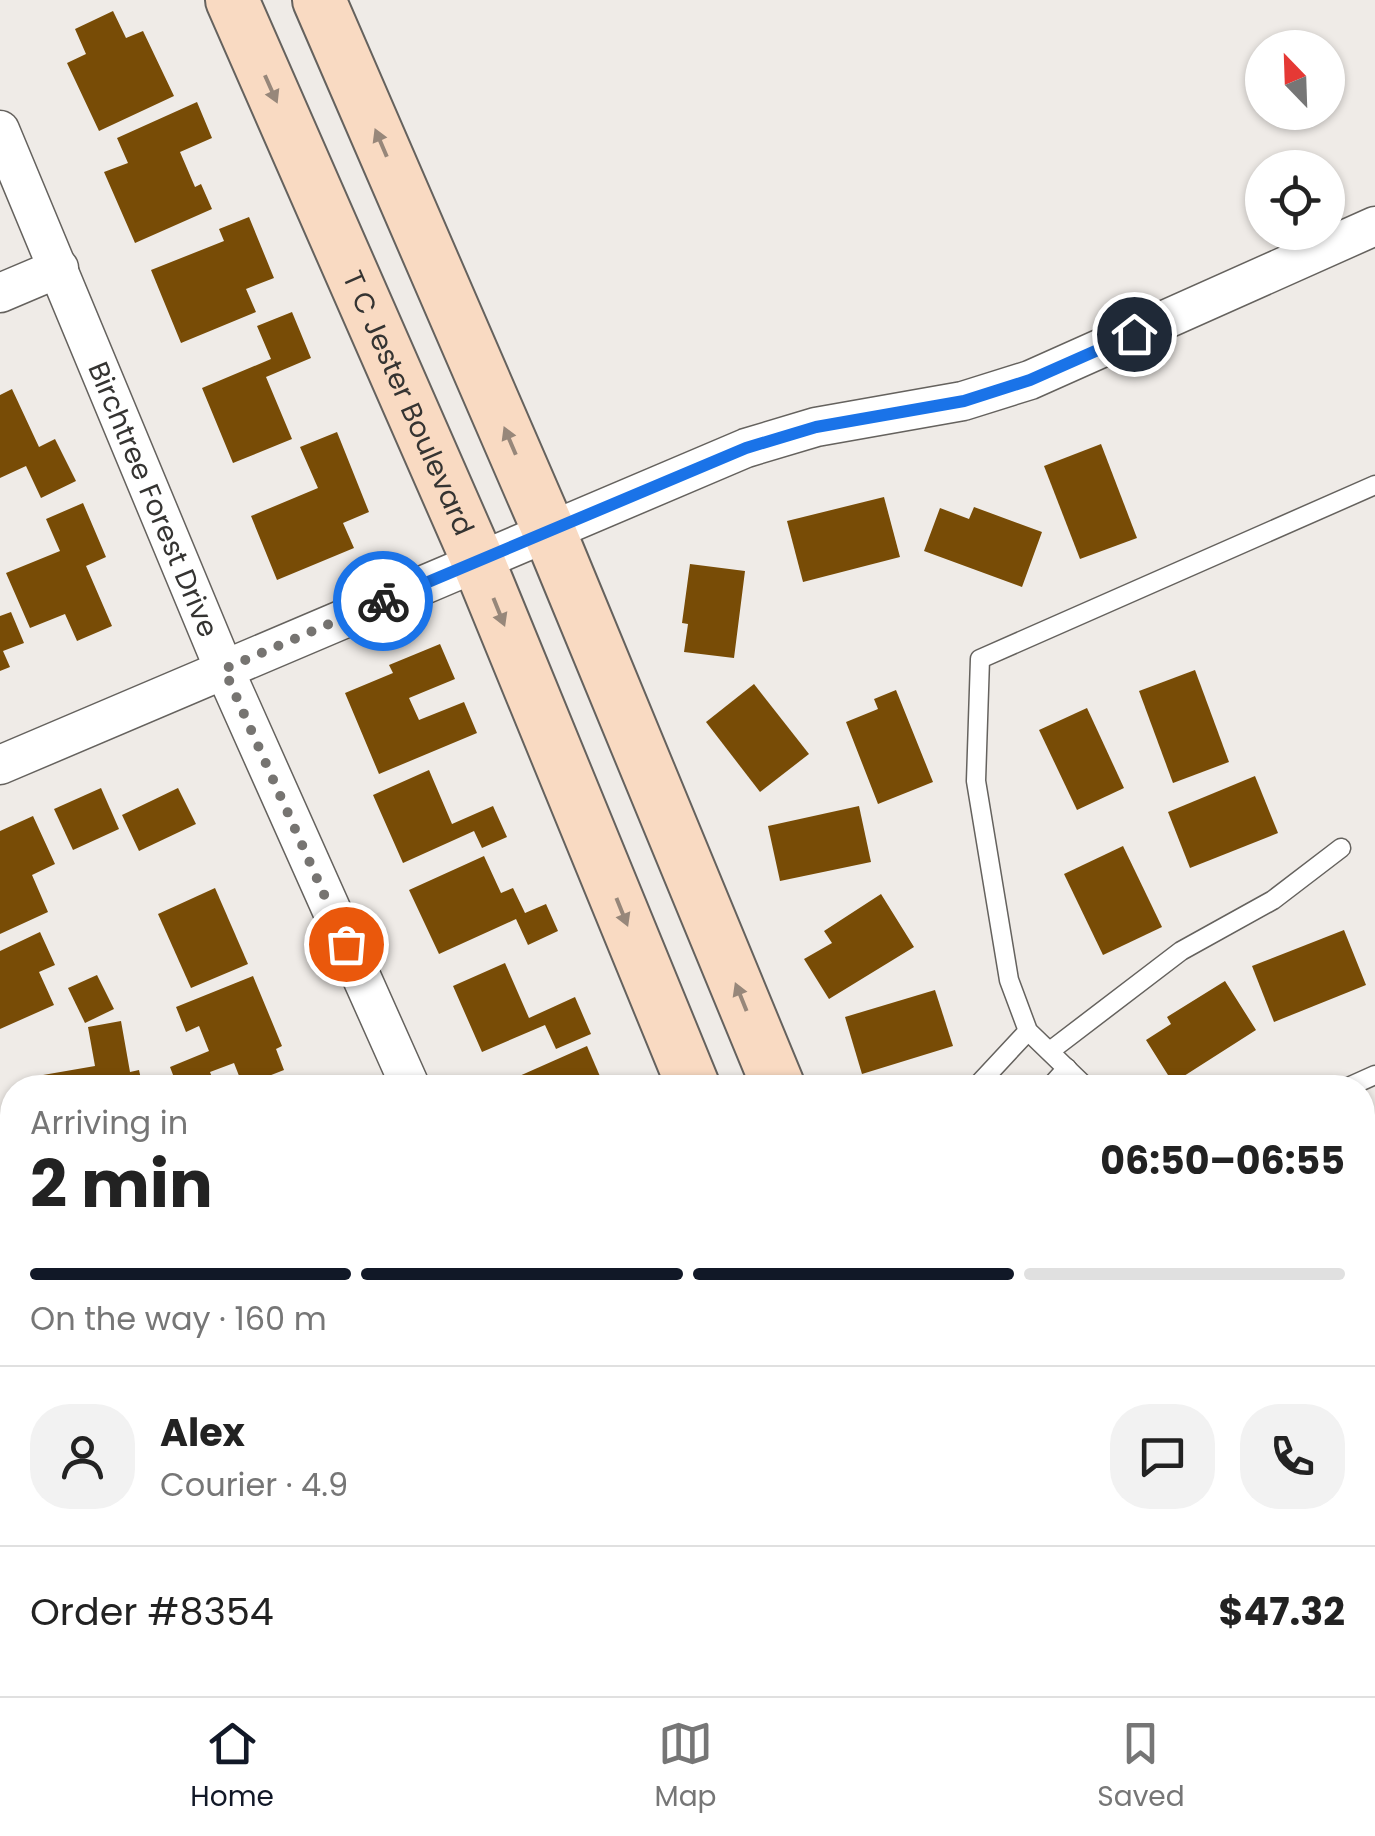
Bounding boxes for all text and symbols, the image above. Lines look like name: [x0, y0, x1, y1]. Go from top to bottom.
north arrow: [1245, 30, 1345, 130]
map controls: [1245, 30, 1345, 250]
one-way arrow: [263, 74, 279, 104]
one-way arrow: [373, 128, 389, 158]
button: locate: [1245, 150, 1345, 250]
street label: T C Jester Boulevard: [333, 265, 483, 542]
pin: [1092, 292, 1177, 377]
icon: home: [1107, 307, 1162, 362]
street label: Birchtree Forest Drive: [78, 356, 228, 643]
one-way arrow: [502, 427, 518, 456]
courier: [333, 551, 433, 651]
icon: bike: [356, 574, 411, 629]
one-way arrow: [491, 597, 507, 626]
one-way arrow: [615, 898, 631, 928]
pin: [304, 902, 389, 987]
icon: bag: [319, 917, 374, 972]
one-way arrow: [733, 982, 749, 1012]
text: Arriving in: [30, 1100, 188, 1145]
text: 06:50–06:55: [1100, 1134, 1345, 1187]
text: 2 min: [30, 1139, 213, 1230]
text: On the way · 160 m: [30, 1296, 327, 1341]
button: person: [30, 1404, 135, 1509]
button: chat: [1110, 1404, 1215, 1509]
button: phone: [1240, 1404, 1345, 1509]
text: Alex: [160, 1406, 245, 1459]
text: Courier · 4.9: [160, 1462, 348, 1507]
text: Order #8354: [30, 1585, 274, 1638]
text: $47.32: [1219, 1585, 1345, 1638]
tab: Home: [190, 1716, 274, 1818]
tab: Map: [655, 1716, 717, 1818]
tab: Saved: [1097, 1716, 1185, 1818]

